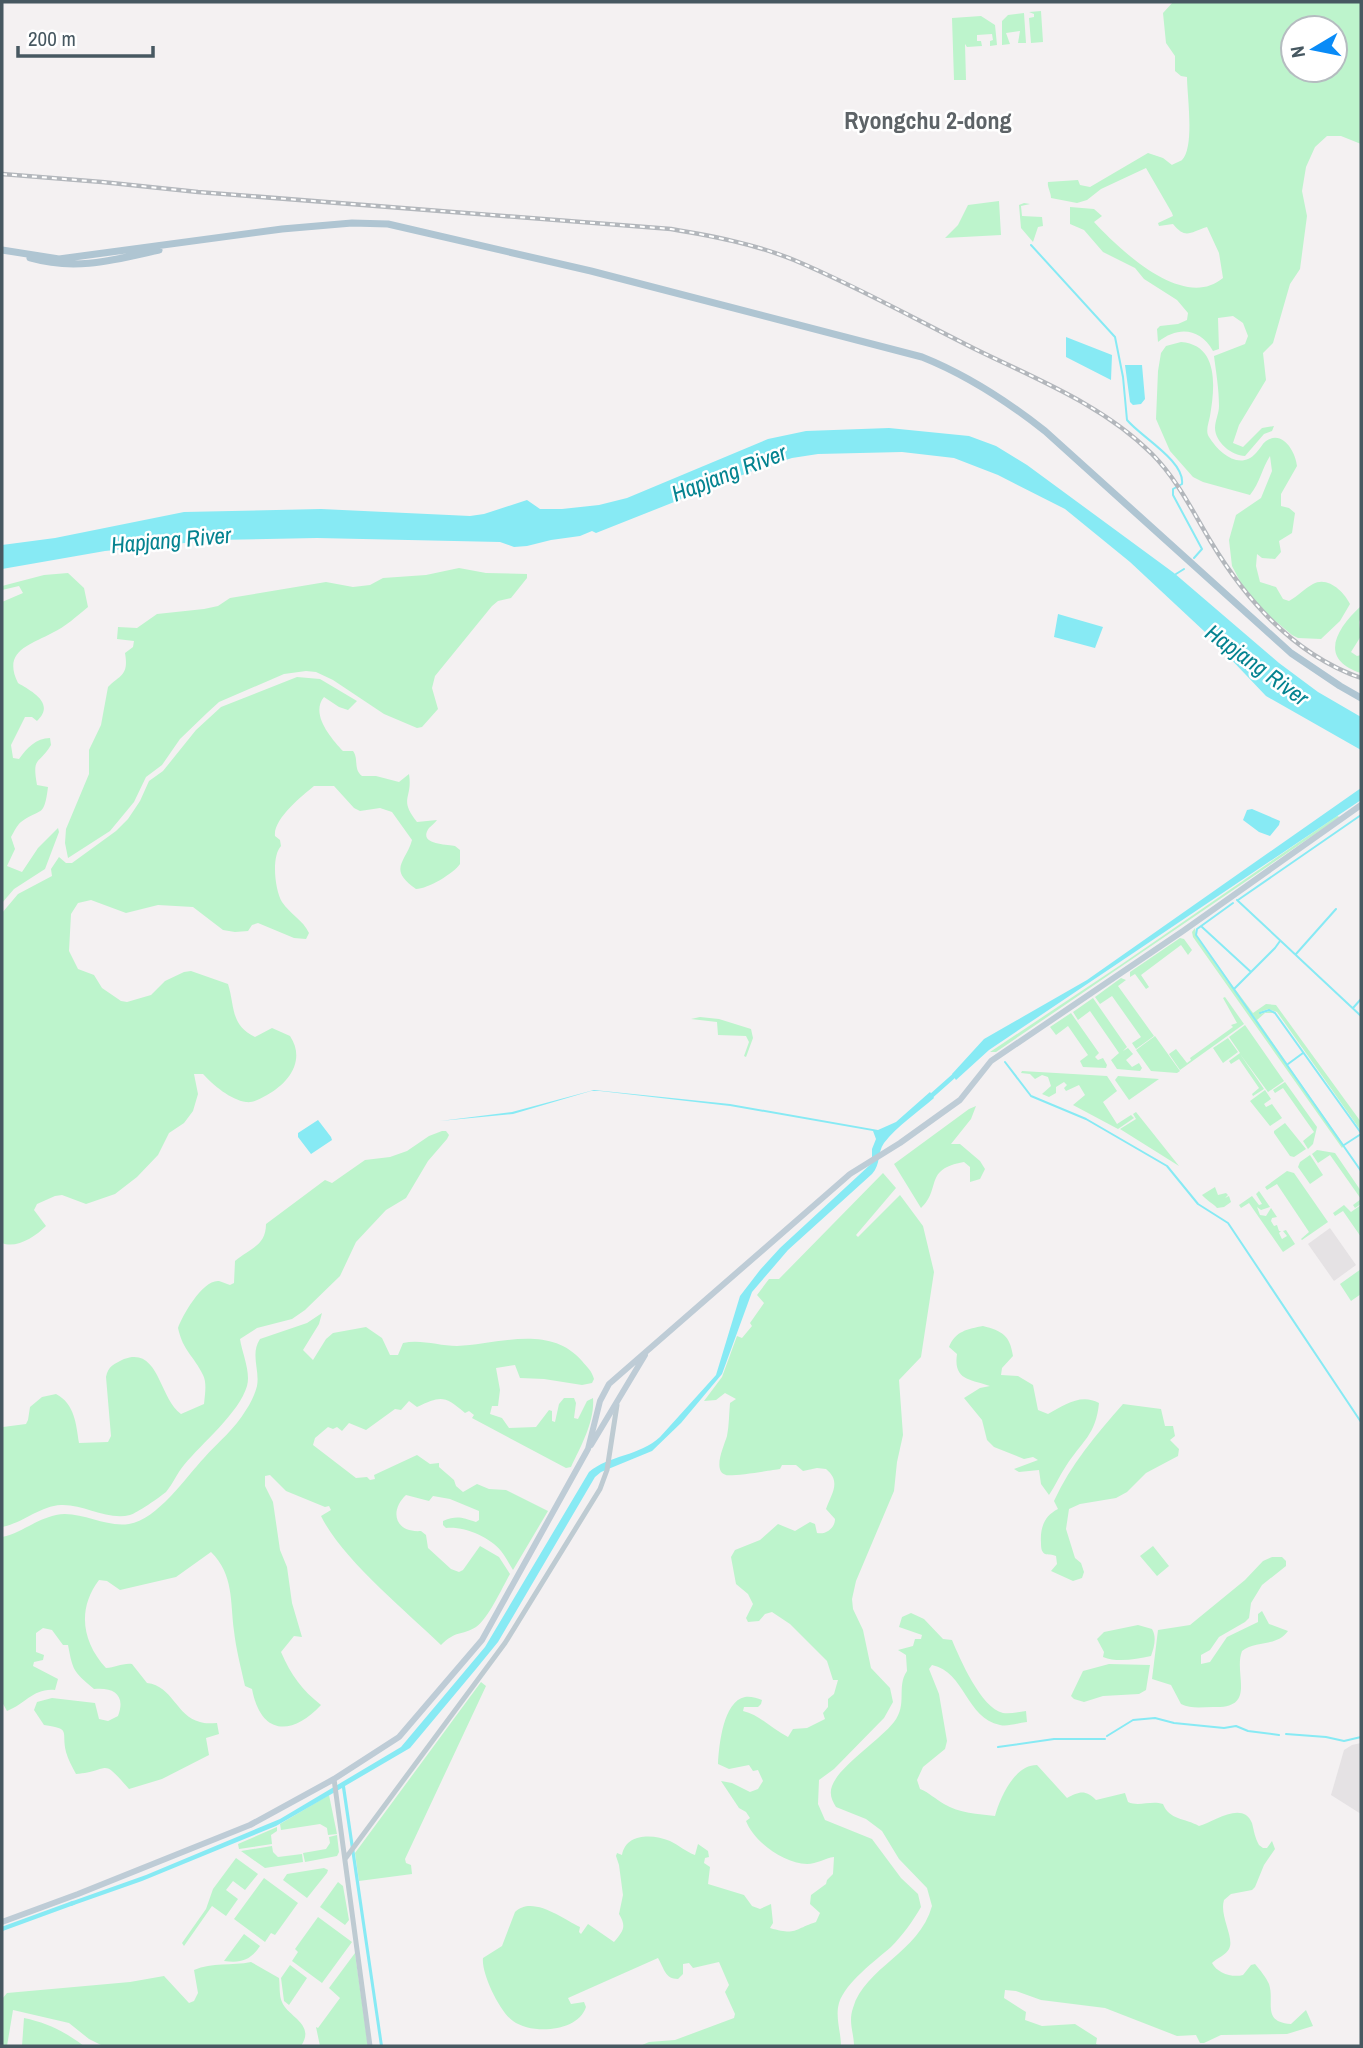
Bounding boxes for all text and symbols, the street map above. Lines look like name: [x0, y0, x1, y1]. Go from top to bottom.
scale bar: [18, 14, 152, 58]
north arrow: [1279, 14, 1349, 84]
text: 200 m: [28, 24, 76, 53]
text: N: [1283, 44, 1311, 60]
district label: Ryongchu 2-dong: [844, 104, 1012, 136]
water label: Hapjang River: [667, 436, 791, 509]
water label: Hapjang River: [110, 519, 233, 560]
water label: Hapjang River: [1199, 617, 1316, 713]

